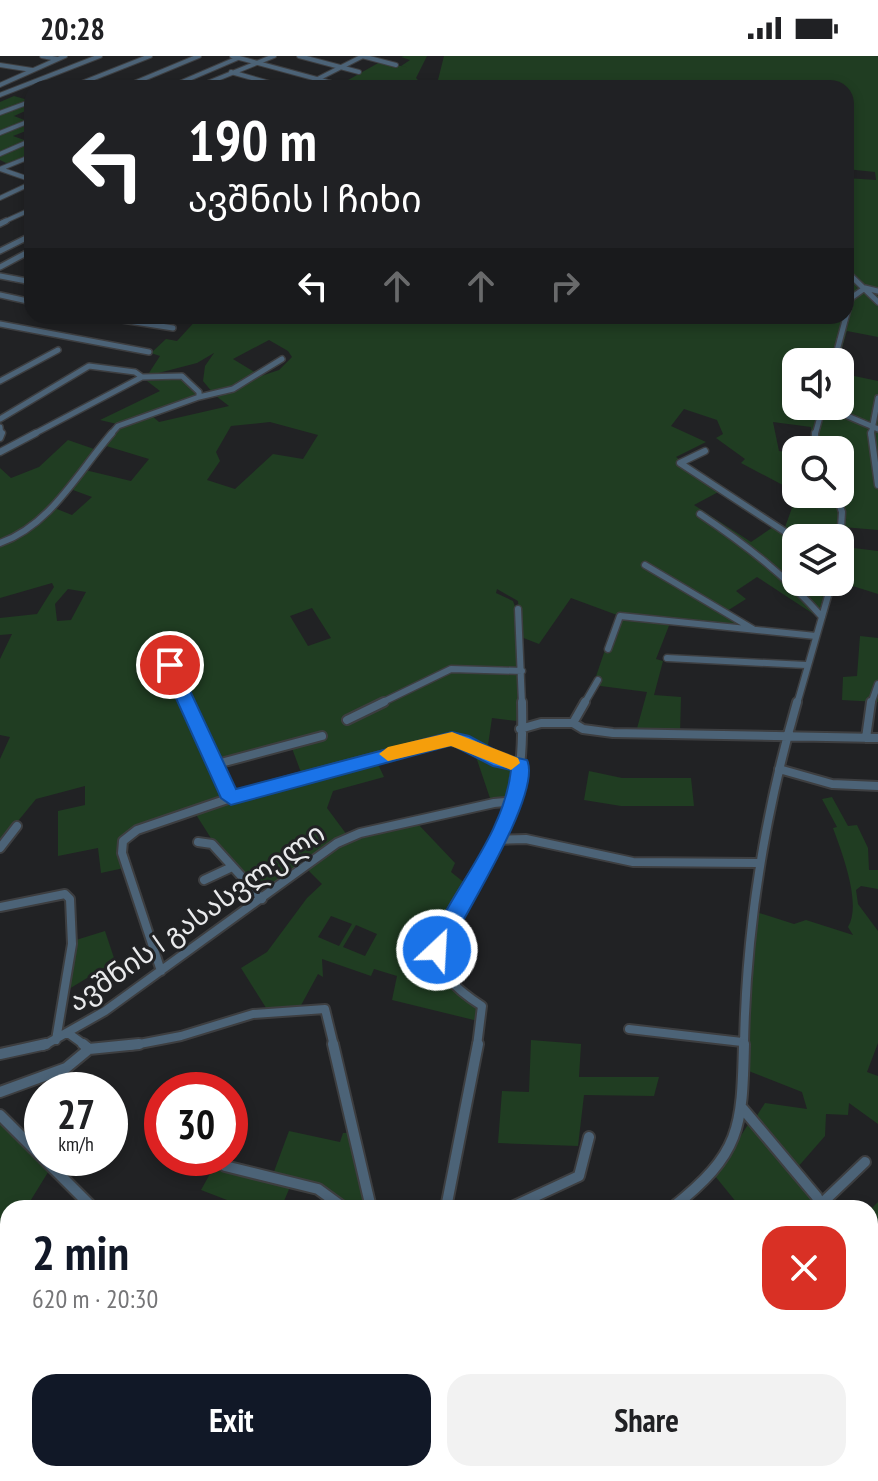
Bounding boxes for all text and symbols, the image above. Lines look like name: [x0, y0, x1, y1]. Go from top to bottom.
text: 20:28: [40, 9, 105, 48]
text: 190 m: [188, 104, 317, 176]
icon: left: [56, 112, 160, 216]
text: ავშნის I ჩიხი: [188, 175, 422, 222]
icon: left: [291, 264, 335, 308]
icon: ahead: [375, 264, 419, 308]
icon: ahead: [459, 264, 503, 308]
icon: right: [543, 264, 587, 308]
map controls: [782, 348, 854, 596]
button: sound: [782, 348, 854, 420]
button: search: [782, 436, 854, 508]
button: layers: [782, 524, 854, 596]
pin: [136, 631, 204, 699]
icon: arrive: [148, 643, 192, 687]
street label: ავშნის I გასასვლელი: [60, 814, 331, 1019]
position arrow: [395, 908, 479, 992]
speed limit sign: 30: [144, 1072, 248, 1176]
text: 27: [57, 1088, 95, 1140]
text: km/h: [58, 1131, 94, 1157]
text: 2 min: [32, 1221, 129, 1283]
button: close: [762, 1226, 846, 1310]
text: 620 m · 20:30: [32, 1282, 158, 1315]
button: Exit: [32, 1374, 431, 1466]
button: Share: [447, 1374, 846, 1466]

